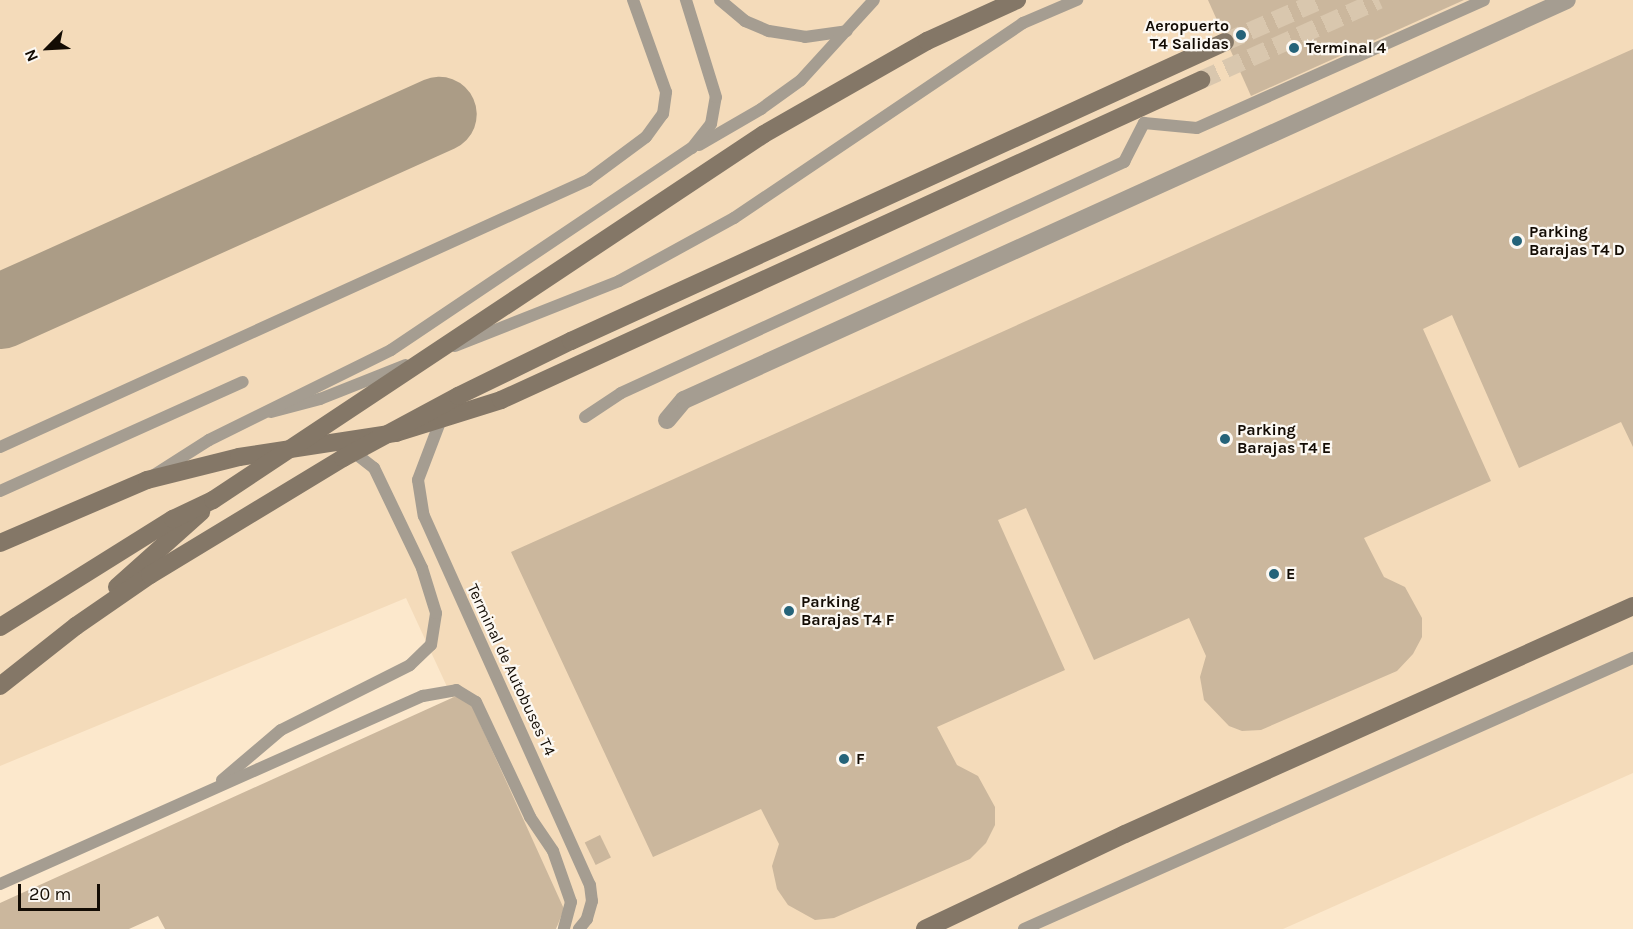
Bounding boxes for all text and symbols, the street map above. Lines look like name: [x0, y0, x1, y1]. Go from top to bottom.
place label: Aeropuerto T4 Salidas: [1145, 16, 1229, 54]
north arrow: [18, 18, 78, 78]
marker: Aeropuerto T4 Salidas: [1234, 28, 1248, 42]
place label: Terminal 4: [1306, 38, 1386, 58]
marker: Terminal 4: [1287, 41, 1301, 55]
text: N: [20, 46, 42, 65]
place label: Parking Barajas T4 D: [1529, 222, 1625, 260]
marker: Parking Barajas T4 D: [1510, 234, 1524, 248]
place label: Parking Barajas T4 E: [1237, 420, 1331, 458]
marker: Parking Barajas T4 E: [1218, 432, 1232, 446]
place label: E: [1286, 564, 1295, 584]
marker: E: [1267, 567, 1281, 581]
street label: Terminal de Autobuses T4: [463, 581, 559, 759]
place label: Parking Barajas T4 F: [801, 592, 894, 630]
marker: Parking Barajas T4 F: [782, 604, 796, 618]
place label: F: [856, 749, 865, 769]
marker: F: [837, 752, 851, 766]
scale bar: [21, 872, 104, 910]
text: 20 m: [29, 883, 71, 905]

